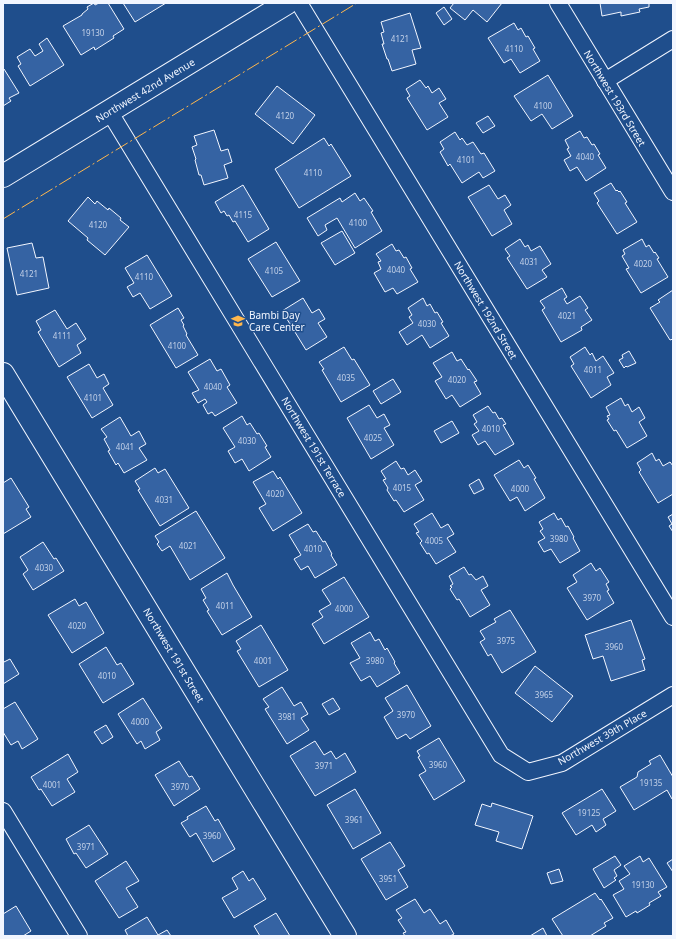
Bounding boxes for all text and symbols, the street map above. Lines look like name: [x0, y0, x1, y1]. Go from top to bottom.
house number: 19130: [82, 27, 105, 38]
house number: 4121: [391, 33, 409, 44]
house number: 4110: [505, 43, 524, 54]
street label: Northwest 193rd Street: [581, 47, 649, 149]
street label: Northwest 42nd Avenue: [93, 55, 198, 125]
house number: 4100: [534, 100, 553, 111]
house number: 4120: [276, 110, 295, 121]
house number: 4040: [576, 151, 595, 162]
house number: 4101: [457, 154, 475, 165]
house number: 4110: [304, 167, 323, 178]
house number: 4115: [234, 209, 253, 220]
house number: 4100: [349, 217, 368, 228]
house number: 4120: [89, 219, 108, 230]
house number: 4031: [520, 256, 538, 267]
street label: Northwest 192nd Street: [451, 258, 521, 362]
house number: 4020: [634, 258, 653, 269]
house number: 4040: [387, 264, 406, 275]
house number: 4105: [265, 265, 284, 276]
house number: 4121: [20, 268, 38, 279]
house number: 4110: [135, 271, 154, 282]
place label: Bambi Day Care Center: [249, 308, 305, 334]
house number: 4021: [558, 310, 576, 321]
school or university icon: Bambi Day Care Center: [230, 313, 246, 329]
house number: 4030: [418, 318, 437, 329]
house number: 4111: [53, 330, 71, 341]
house number: 4100: [168, 340, 187, 351]
house number: 4011: [584, 364, 602, 375]
house number: 4035: [337, 372, 356, 383]
house number: 4020: [448, 374, 467, 385]
house number: 4040: [204, 381, 223, 392]
house number: 4101: [84, 392, 102, 403]
street label: Northwest 191st Terrace: [278, 394, 350, 500]
house number: 4010: [482, 423, 501, 434]
house number: 4025: [364, 432, 383, 443]
house number: 4030: [238, 435, 257, 446]
house number: 4041: [116, 441, 134, 452]
house number: 4015: [393, 482, 412, 493]
house number: 4000: [511, 483, 530, 494]
house number: 4020: [266, 488, 285, 499]
house number: 4031: [155, 494, 173, 505]
house number: 3980: [550, 533, 569, 544]
house number: 4005: [425, 535, 444, 546]
house number: 4021: [179, 540, 197, 551]
house number: 4010: [304, 543, 323, 554]
house number: 4030: [35, 562, 54, 573]
house number: 3970: [583, 592, 602, 603]
house number: 4011: [216, 600, 234, 611]
house number: 4000: [335, 603, 354, 614]
street label: Northwest 191st Street: [140, 605, 208, 705]
house number: 4020: [68, 620, 87, 631]
house number: 3975: [497, 635, 516, 646]
house number: 3960: [605, 641, 624, 652]
house number: 4001: [254, 655, 272, 666]
house number: 3980: [366, 655, 385, 666]
house number: 4010: [98, 670, 117, 681]
house number: 3965: [535, 689, 554, 700]
street label: Northwest 39th Place: [555, 706, 649, 768]
house number: 3970: [397, 709, 416, 720]
house number: 3981: [278, 711, 296, 722]
house number: 4000: [131, 716, 150, 727]
house number: 3960: [429, 759, 448, 770]
house number: 3971: [315, 760, 333, 771]
house number: 19135: [640, 777, 663, 788]
house number: 4001: [43, 779, 61, 790]
house number: 3970: [171, 781, 190, 792]
house number: 19125: [578, 807, 601, 818]
house number: 3961: [345, 814, 363, 825]
house number: 3960: [203, 830, 222, 841]
house number: 3971: [77, 841, 95, 852]
house number: 3951: [379, 873, 397, 884]
house number: 19130: [632, 879, 655, 890]

